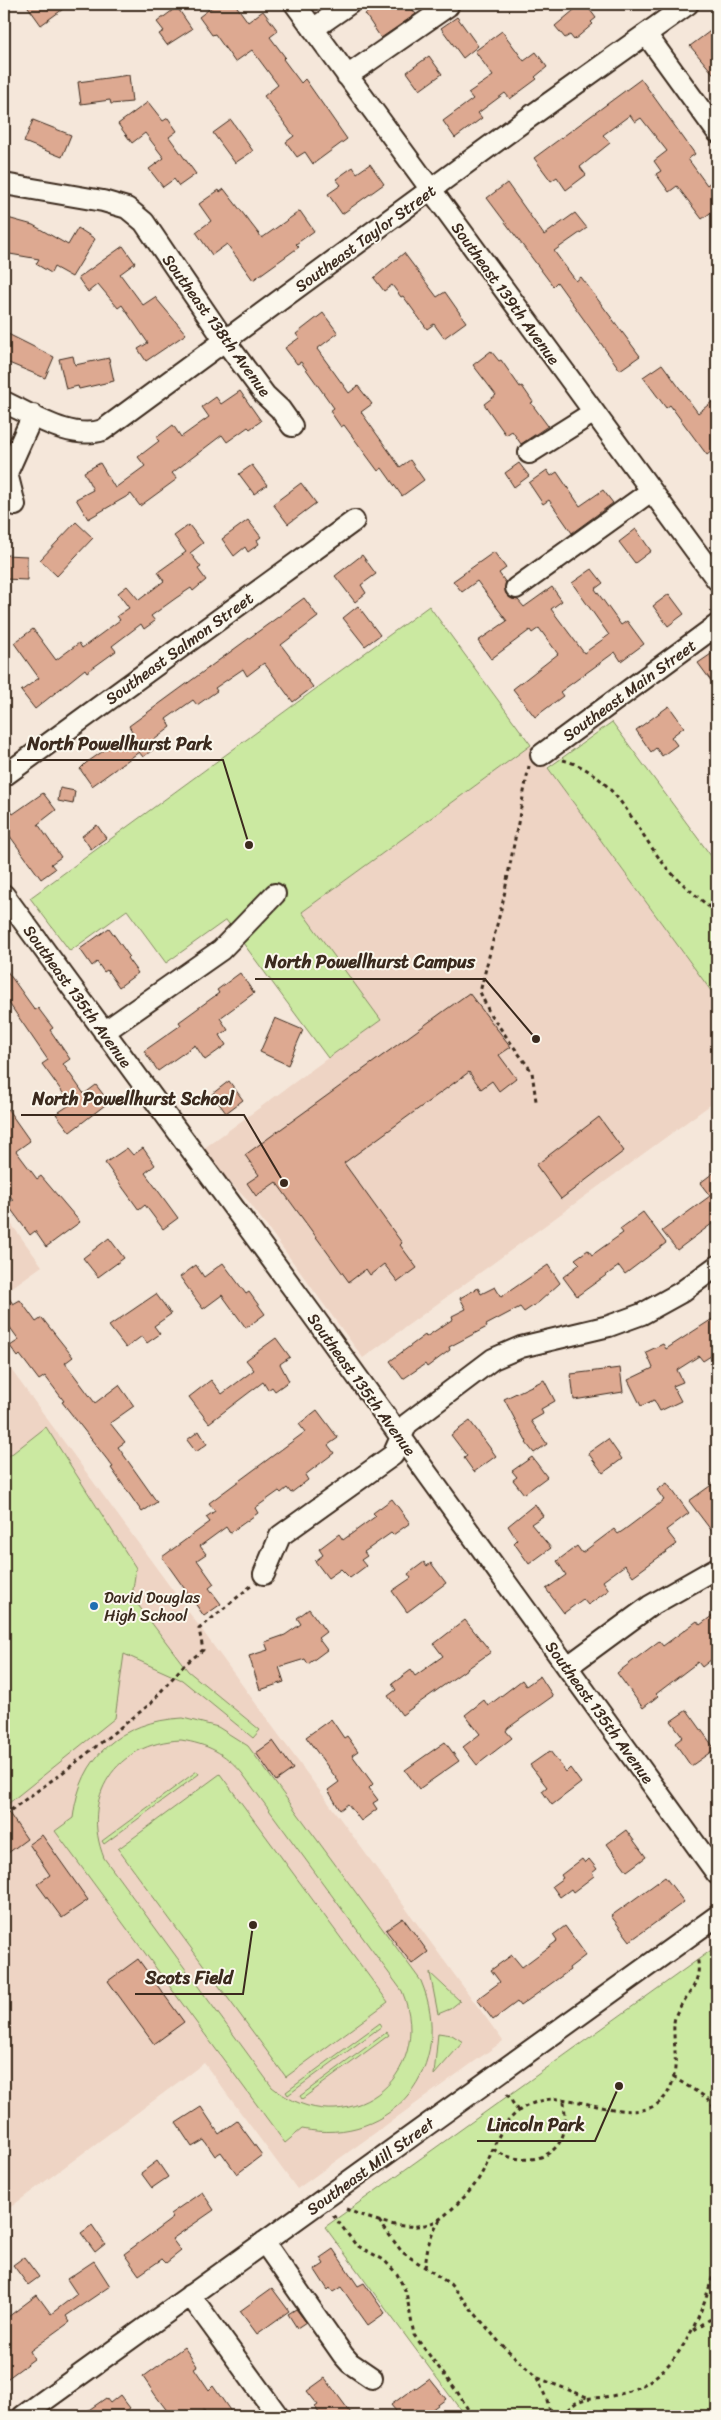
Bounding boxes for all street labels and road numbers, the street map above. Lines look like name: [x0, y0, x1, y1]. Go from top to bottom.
street label: Southeast Taylor Street: [288, 177, 442, 300]
street label: Southeast 139th Avenue: [443, 215, 568, 371]
street label: Southeast 138th Avenue: [154, 247, 279, 403]
street label: Southeast Salmon Street: [99, 584, 260, 713]
street label: Southeast Main Street: [556, 632, 703, 749]
street label: Southeast 135th Avenue: [15, 918, 140, 1074]
street label: Southeast 135th Avenue: [299, 1306, 424, 1462]
street label: Southeast 135th Avenue: [537, 1634, 662, 1790]
street label: Southeast Mill Street: [300, 2109, 441, 2223]

